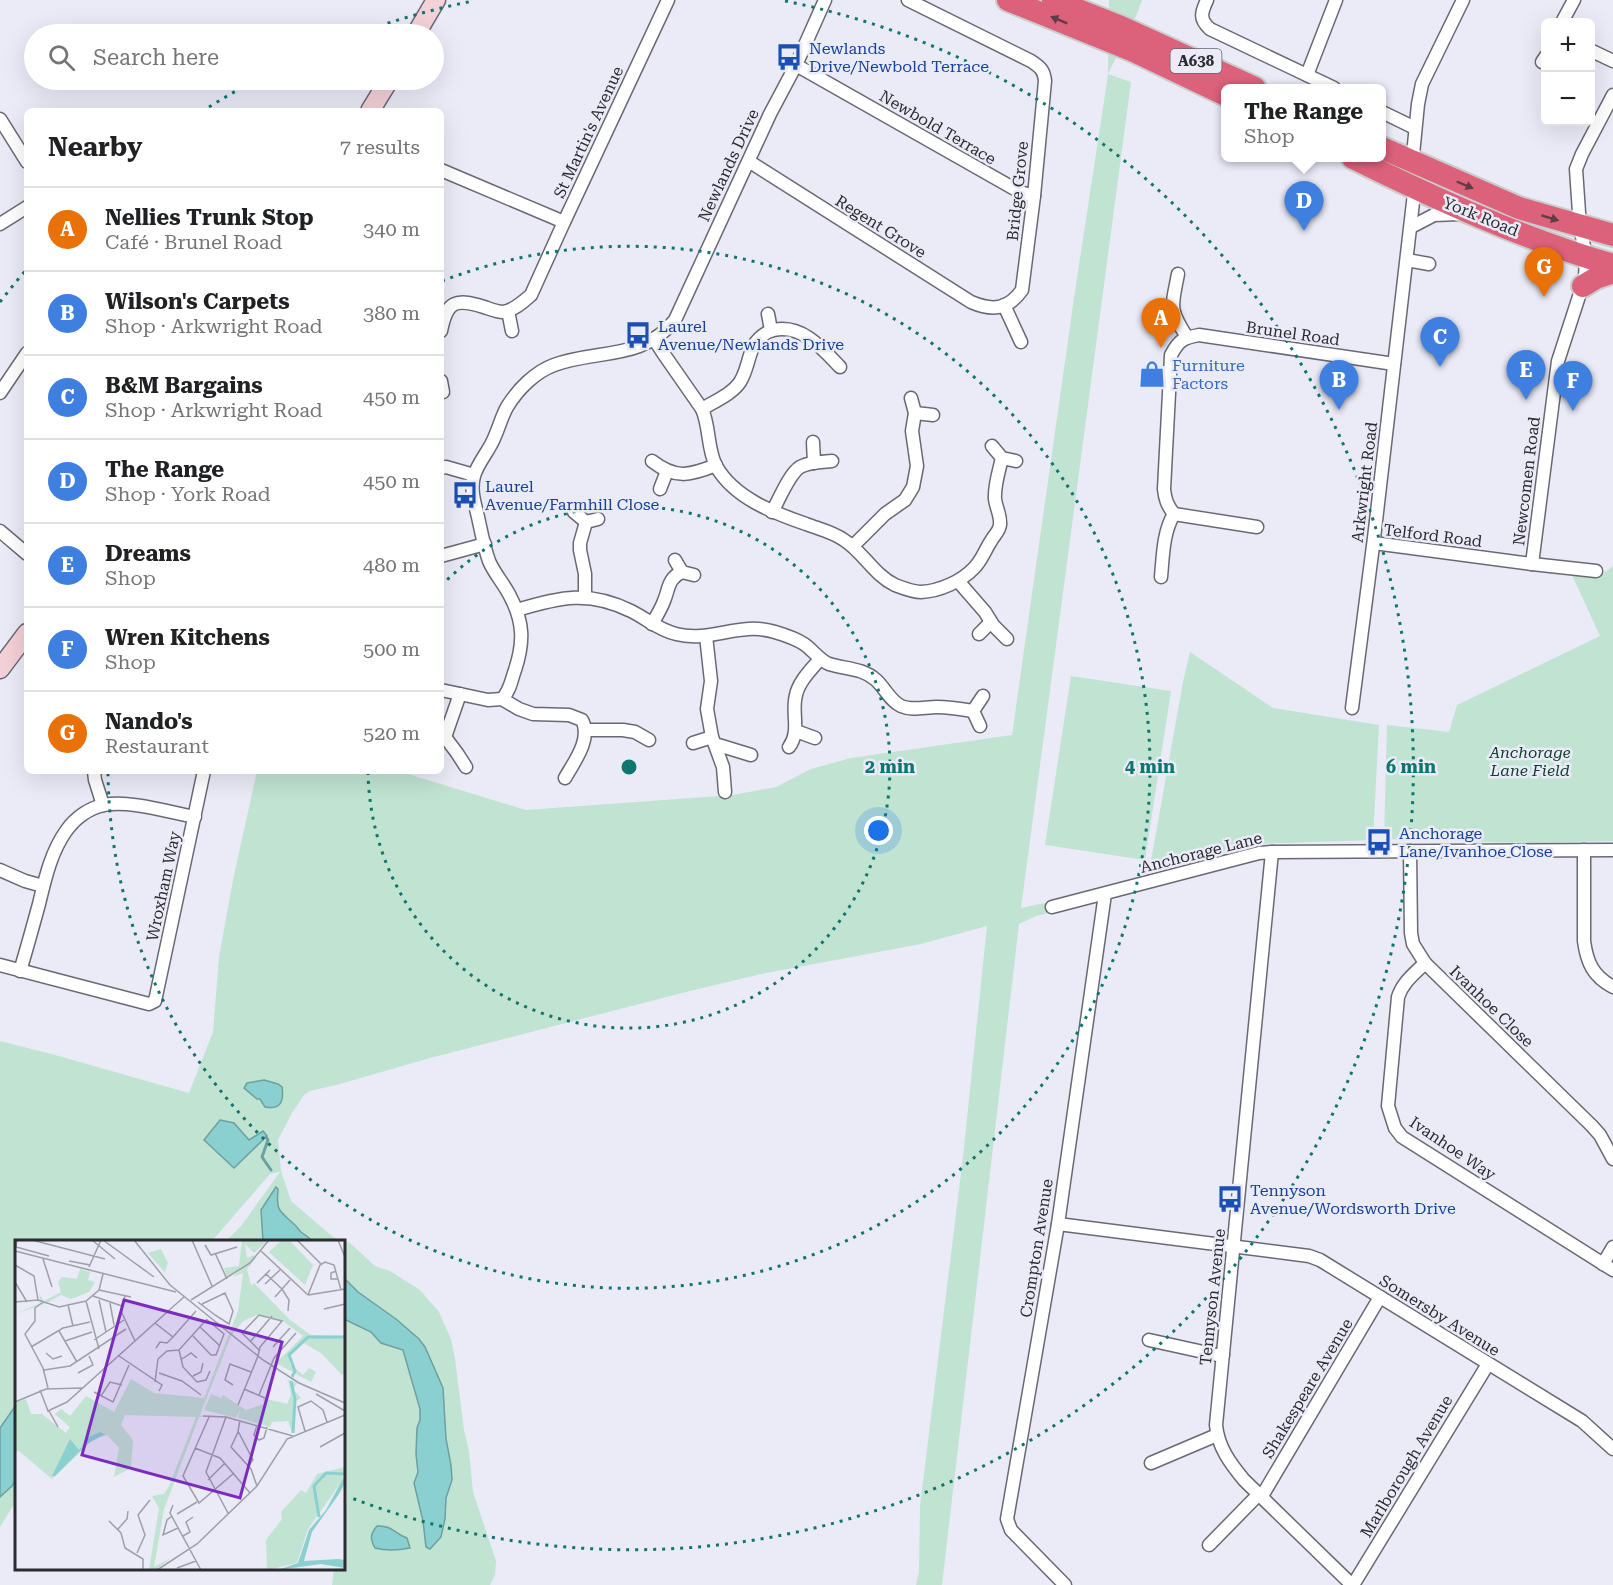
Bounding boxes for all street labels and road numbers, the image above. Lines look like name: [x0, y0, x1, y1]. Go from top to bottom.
road number: A638: [1170, 49, 1222, 73]
street label: St Martin's Avenue: [550, 63, 627, 201]
street label: Newbold Terrace: [876, 86, 1000, 169]
street label: Newlands Drive: [694, 106, 763, 225]
street label: Bridge Grove: [1003, 140, 1032, 242]
street label: Regent Grove: [832, 191, 930, 262]
street label: York Road: [1440, 193, 1521, 240]
street label: Brunel Road: [1245, 318, 1341, 349]
street label: Newcomen Road: [1509, 415, 1544, 547]
street label: Arkwright Road: [1348, 421, 1381, 543]
street label: Telford Road: [1383, 520, 1483, 551]
street label: Anchorage Lane: [1138, 828, 1264, 877]
street label: Wroxham Way: [143, 829, 185, 943]
street label: Ivanhoe Close: [1446, 962, 1538, 1051]
street label: Ivanhoe Way: [1406, 1113, 1500, 1185]
street label: Crompton Avenue: [1016, 1177, 1057, 1319]
street label: Tennyson Avenue: [1196, 1228, 1229, 1366]
street label: Somersby Avenue: [1376, 1271, 1504, 1360]
street label: Shakespeare Avenue: [1258, 1315, 1357, 1461]
street label: Marlborough Avenue: [1356, 1392, 1457, 1541]

